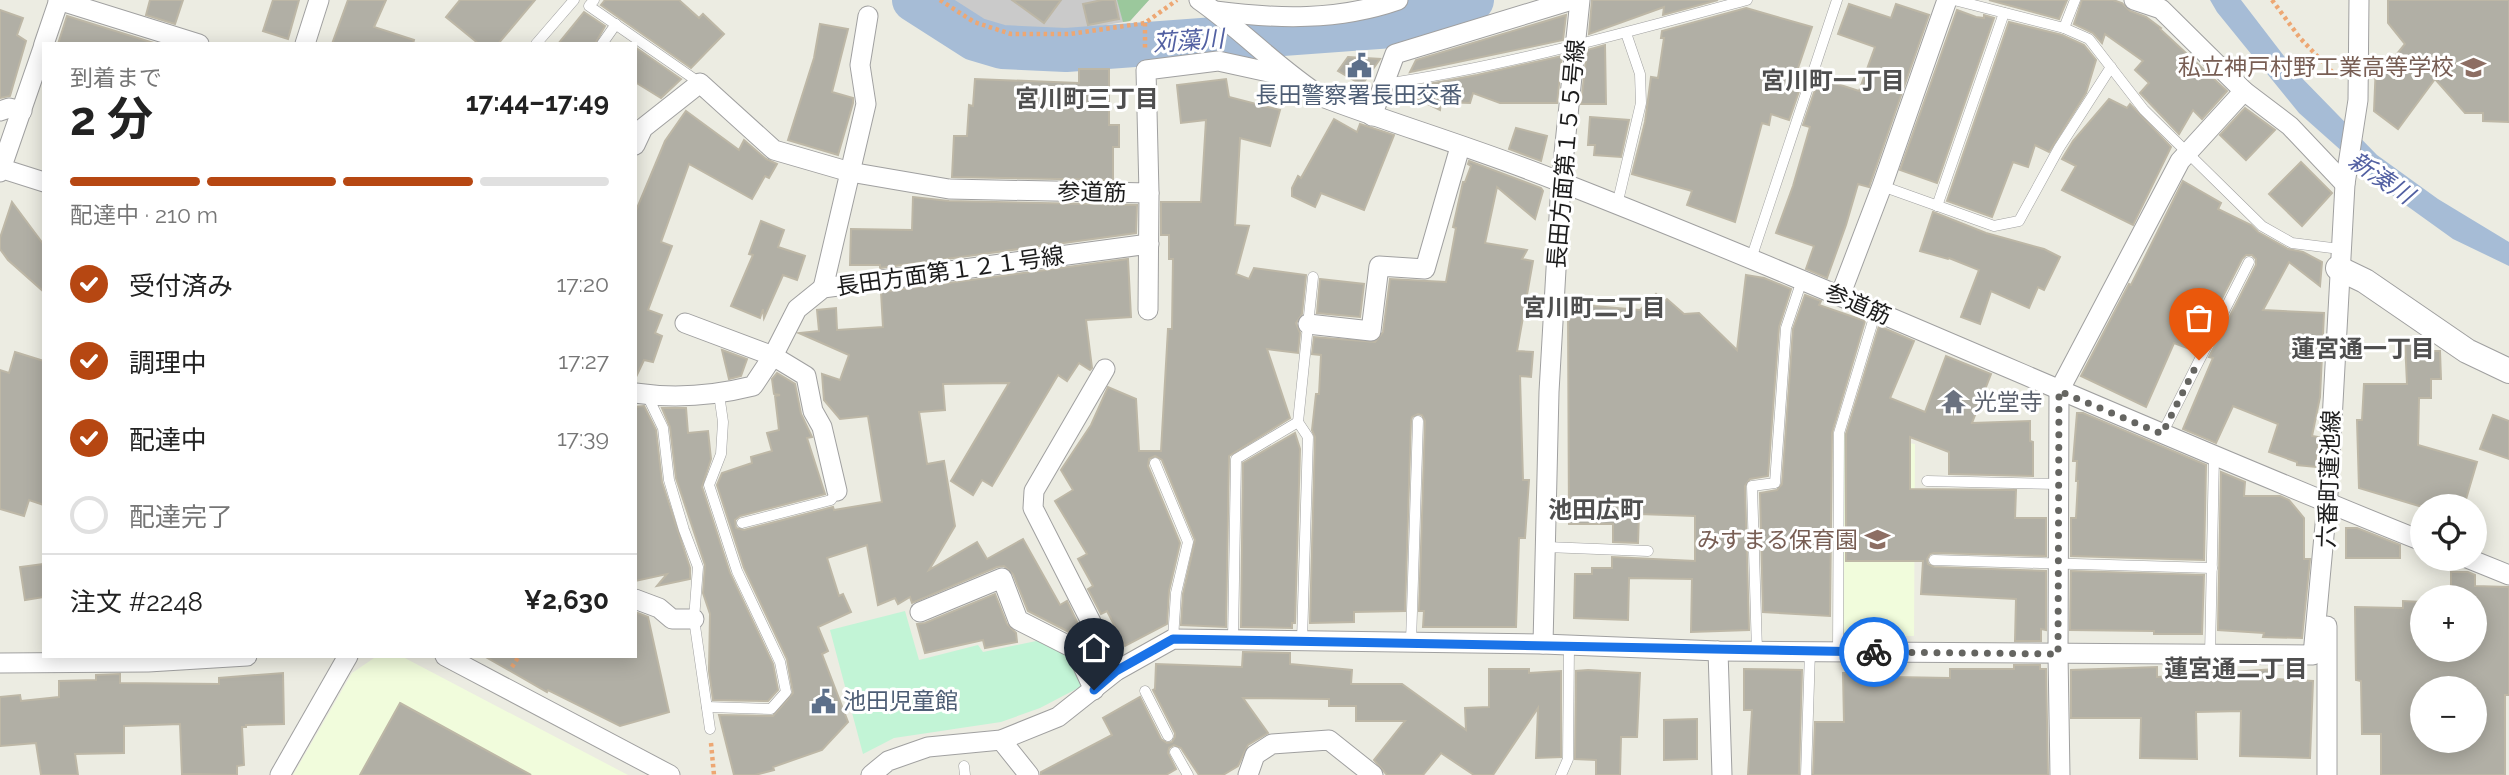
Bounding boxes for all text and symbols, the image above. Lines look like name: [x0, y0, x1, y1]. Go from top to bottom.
water label: 苅藻川: [1151, 23, 1228, 57]
street label: 長田方面第１５５号線: [1542, 38, 1589, 270]
public building icon: 長田警察署長田交番: [1345, 51, 1373, 79]
place label: 私立神戸村野工業高等学校: [2178, 53, 2454, 80]
school or university icon: 私立神戸村野工業高等学校: [2460, 53, 2488, 81]
text: 到着まで: [70, 64, 162, 91]
district label: 宮川町一丁目: [1761, 66, 1905, 95]
place label: 長田警察署長田交番: [1256, 81, 1463, 108]
district label: 宮川町三丁目: [1015, 84, 1159, 113]
text: 17:44–17:49: [466, 87, 609, 117]
text: 2 分: [70, 92, 153, 146]
water label: 新湊川: [2343, 145, 2422, 211]
street label: 参道筋: [1057, 177, 1127, 206]
text: 配達中 · 210 m: [70, 201, 218, 228]
street label: 長田方面第１２１号線: [834, 241, 1066, 300]
icon: check: [70, 265, 108, 303]
text: 17:20: [557, 270, 609, 297]
text: 受付済み: [129, 271, 233, 301]
street label: 参道筋: [1821, 278, 1895, 329]
pin: [2169, 288, 2229, 360]
district label: 宮川町二丁目: [1522, 293, 1666, 322]
icon: bag: [2180, 299, 2218, 337]
district label: 蓮宮通一丁目: [2291, 334, 2435, 363]
icon: check: [70, 342, 108, 380]
text: 17:27: [558, 347, 609, 374]
text: 調理中: [129, 348, 207, 378]
temple icon: 光堂寺: [1940, 388, 1968, 416]
place label: 光堂寺: [1974, 388, 2043, 415]
street label: 六番町蓮池線: [2313, 410, 2344, 548]
icon: check: [70, 419, 108, 457]
text: 17:39: [557, 424, 609, 451]
text: 配達中: [129, 425, 207, 455]
map controls: [2410, 494, 2487, 753]
button: locate: [2410, 494, 2487, 571]
district label: 池田広町: [1548, 495, 1644, 524]
text: 配達完了: [129, 502, 233, 532]
place label: みすまる保育園: [1697, 526, 1858, 553]
school or university icon: みすまる保育園: [1864, 526, 1892, 554]
text: ¥2,630: [524, 585, 609, 615]
button: +: [2410, 585, 2487, 662]
text: 注文 #2248: [70, 587, 203, 617]
courier: [1839, 617, 1909, 687]
pin: [1064, 618, 1124, 690]
icon: home: [1075, 629, 1113, 667]
icon: bike: [1855, 633, 1893, 671]
district label: 蓮宮通二丁目: [2164, 654, 2308, 683]
button: −: [2410, 676, 2487, 753]
public building icon: 池田児童館: [809, 687, 837, 715]
place label: 池田児童館: [843, 687, 958, 714]

